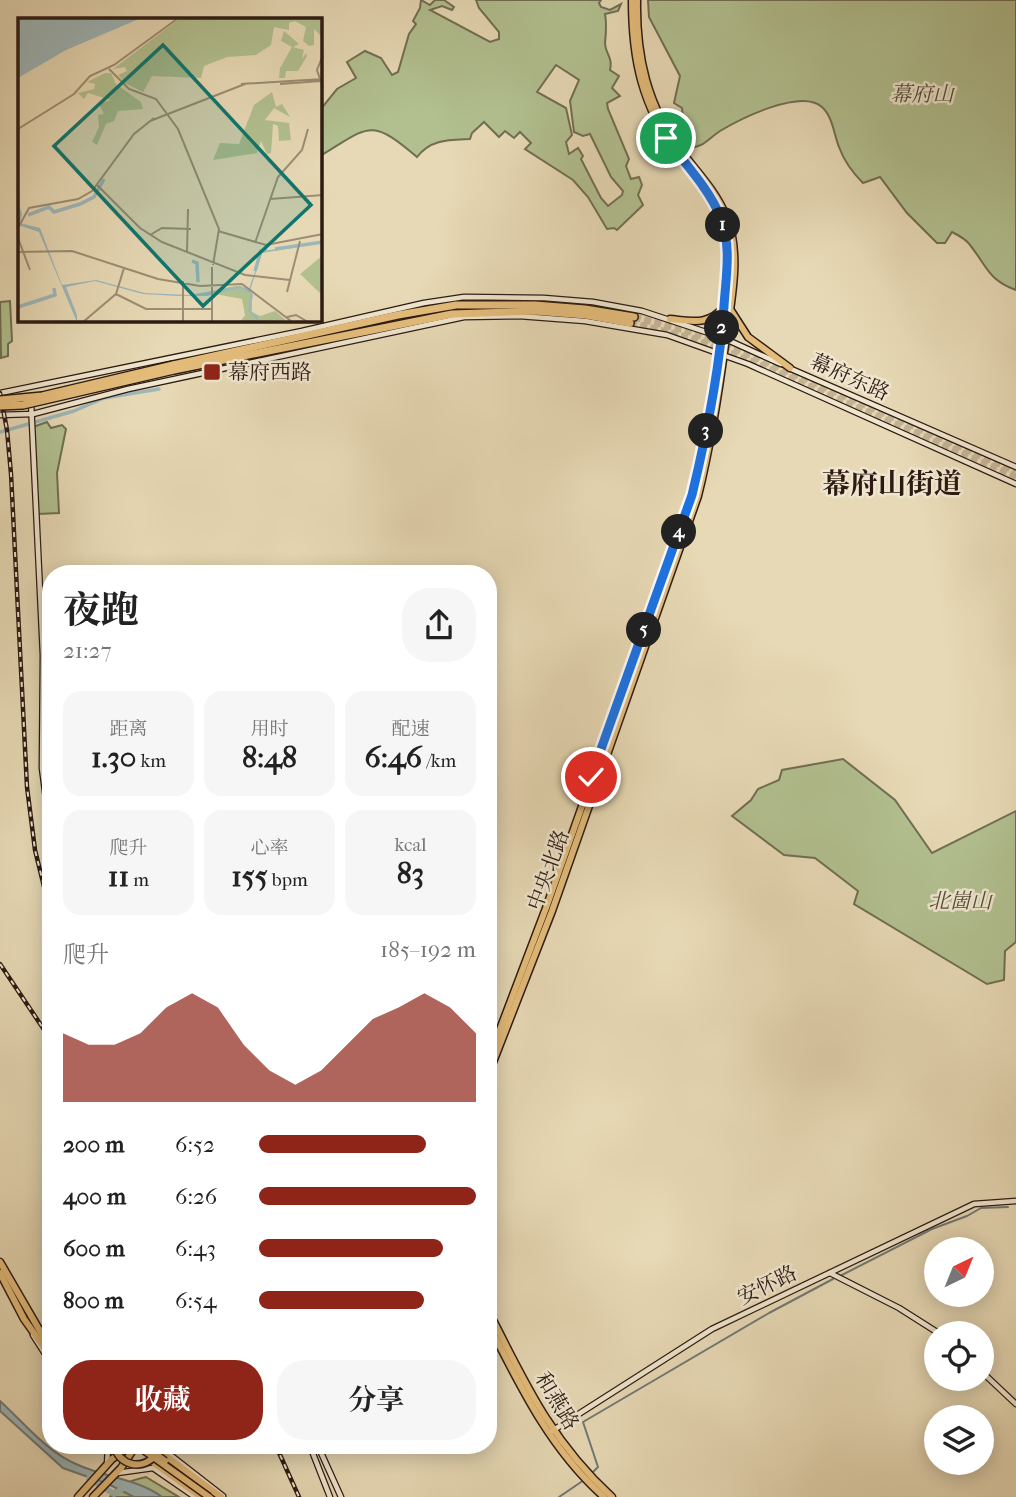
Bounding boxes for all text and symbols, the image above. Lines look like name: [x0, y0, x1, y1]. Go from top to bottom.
inset map: [18, 18, 322, 322]
park label: 幕府山: [891, 82, 955, 106]
pin: [636, 108, 696, 168]
icon: arrive: [647, 119, 685, 157]
pin: 1: [706, 208, 740, 243]
text: 1: [719, 213, 726, 235]
pin: 2: [704, 310, 740, 346]
text: 2: [717, 316, 726, 338]
street label: 幕府东路: [807, 349, 893, 405]
place label: 幕府西路: [228, 360, 312, 384]
marker: 幕府西路: [202, 362, 222, 382]
pin: 3: [688, 414, 724, 448]
text: 3: [702, 419, 709, 441]
district label: 幕府山街道: [822, 467, 962, 500]
pin: 4: [662, 514, 696, 550]
text: 4: [673, 520, 684, 542]
text: 夜跑: [63, 588, 139, 633]
button: share: [402, 588, 476, 662]
pin: 5: [626, 612, 662, 648]
text: 5: [639, 618, 648, 640]
text: 21:27: [63, 637, 112, 664]
text: 距离: [109, 718, 148, 740]
text: 用时: [250, 718, 289, 740]
text: 配速: [391, 718, 430, 740]
text: 1.30: [91, 740, 136, 775]
text: 8:48: [242, 740, 297, 775]
text: 6:46: [365, 740, 422, 775]
pin: [561, 747, 621, 807]
text: km: [136, 750, 166, 772]
text: /km: [422, 750, 456, 772]
icon: check: [572, 758, 610, 796]
street label: 中央北路: [522, 826, 574, 914]
text: kcal: [395, 834, 426, 856]
text: 爬升: [109, 837, 148, 859]
text: 心率: [250, 837, 289, 859]
text: 83: [397, 856, 424, 891]
text: 11: [108, 859, 129, 894]
text: 155: [231, 859, 268, 894]
text: m: [129, 869, 149, 891]
text: bpm: [268, 869, 308, 891]
park label: 北崮山: [929, 889, 993, 913]
text: 185–192 m: [380, 936, 476, 963]
text: 爬升: [63, 941, 109, 968]
text: 200 m: [63, 1131, 124, 1158]
text: 6:52: [175, 1131, 215, 1158]
text: 400 m: [63, 1183, 126, 1210]
text: 6:26: [175, 1183, 217, 1210]
text: 600 m: [63, 1235, 125, 1262]
text: 6:43: [175, 1235, 216, 1262]
north arrow: [924, 1237, 994, 1307]
map controls: [924, 1237, 994, 1475]
street label: 安怀路: [733, 1260, 801, 1310]
text: 800 m: [63, 1287, 124, 1314]
text: 6:54: [175, 1287, 217, 1314]
button: locate: [924, 1321, 994, 1391]
button: 收藏: [63, 1360, 263, 1440]
button: 分享: [277, 1360, 476, 1440]
street label: 和燕路: [530, 1368, 584, 1434]
button: layers: [924, 1405, 994, 1475]

